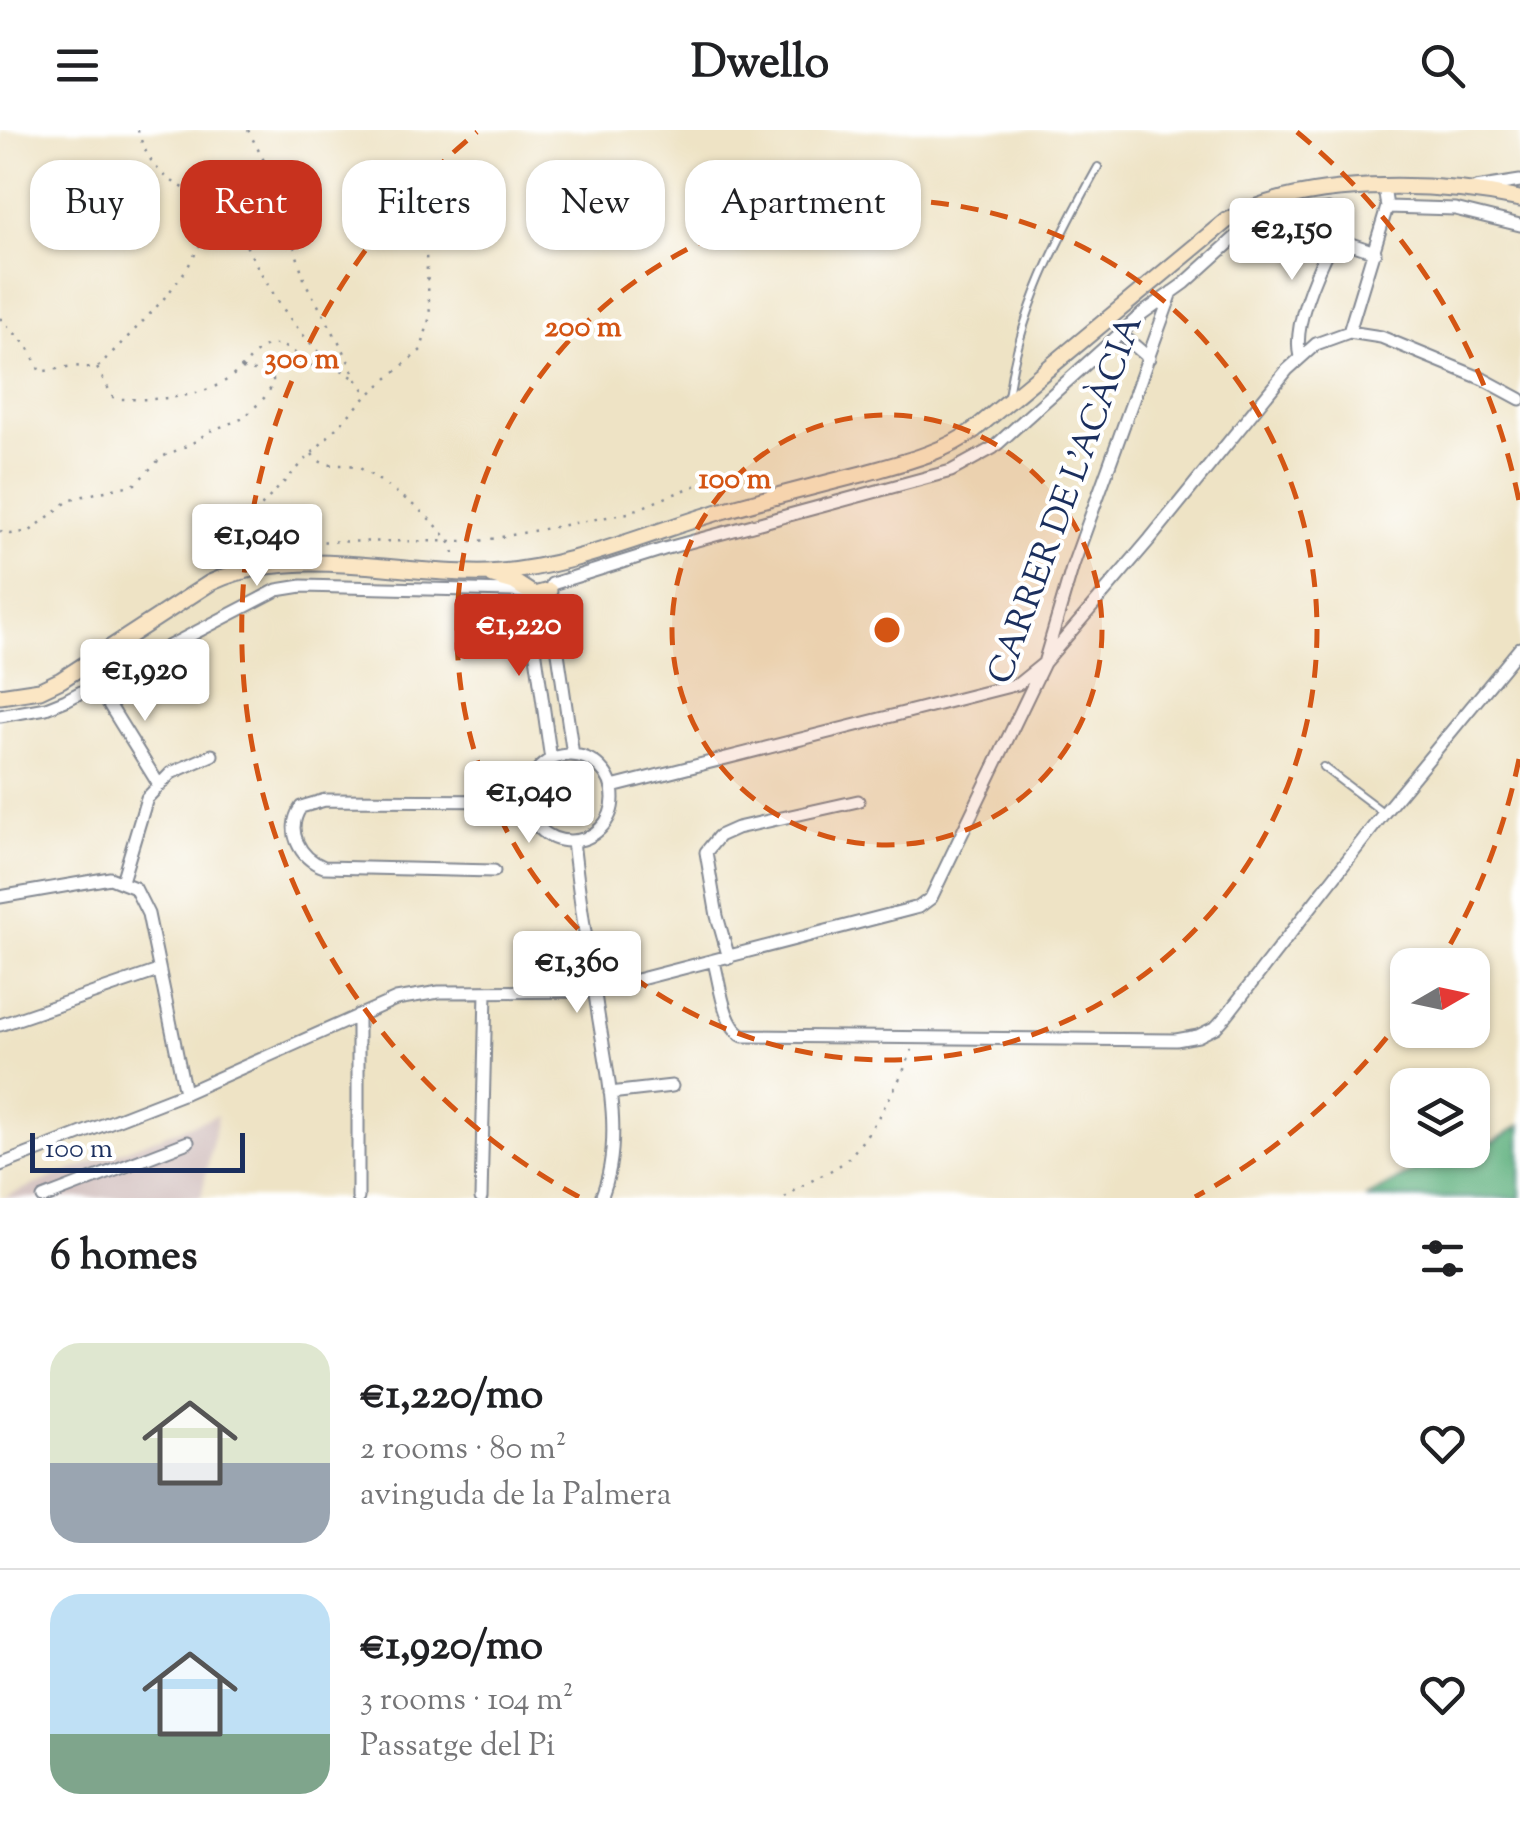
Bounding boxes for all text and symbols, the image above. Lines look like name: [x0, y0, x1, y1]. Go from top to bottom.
text: Dwello: [691, 33, 829, 98]
icon: menu: [50, 38, 105, 93]
icon: search: [1415, 38, 1470, 93]
chip: Buy: [30, 160, 160, 250]
chip: Rent: [180, 160, 322, 250]
chip: Filters: [342, 160, 506, 250]
chip: New: [526, 160, 665, 250]
chip: Apartment: [685, 160, 921, 250]
pin: €2,150: [1211, 198, 1373, 283]
text: €2,150: [1251, 207, 1333, 253]
text: 200 m: [545, 307, 622, 350]
street label: CARRER DE L'ACÀCIA: [977, 308, 1157, 692]
text: 300 m: [265, 339, 340, 382]
text: 100 m: [699, 459, 772, 502]
pin: €1,040: [176, 504, 338, 589]
text: €1,040: [214, 513, 300, 559]
pin: €1,220: [438, 594, 600, 679]
text: €1,220: [476, 603, 562, 649]
centre of rings: [869, 612, 905, 648]
pin: €1,920: [64, 639, 226, 724]
text: €1,920: [102, 648, 188, 694]
pin: €1,040: [448, 761, 610, 846]
text: €1,040: [486, 770, 572, 816]
pin: €1,360: [496, 931, 658, 1016]
text: €1,360: [535, 940, 619, 986]
north arrow: [1390, 948, 1490, 1048]
map controls: [1390, 948, 1490, 1168]
button: layers: [1390, 1068, 1490, 1168]
scale bar: [30, 1128, 245, 1172]
text: 100 m: [45, 1130, 113, 1170]
text: 6 homes: [50, 1228, 197, 1288]
icon: filters: [1415, 1231, 1470, 1286]
text: €1,220/mo: [360, 1367, 543, 1427]
icon: home: [130, 1383, 250, 1503]
icon: heart: [1415, 1416, 1470, 1471]
text: 2 rooms · 80 m²: [360, 1427, 567, 1473]
text: avinguda de la Palmera: [360, 1473, 672, 1519]
text: €1,920/mo: [360, 1618, 543, 1678]
icon: home: [130, 1634, 250, 1754]
icon: heart: [1415, 1667, 1470, 1722]
text: 3 rooms · 104 m²: [360, 1678, 574, 1724]
text: Passatge del Pi: [360, 1724, 555, 1770]

